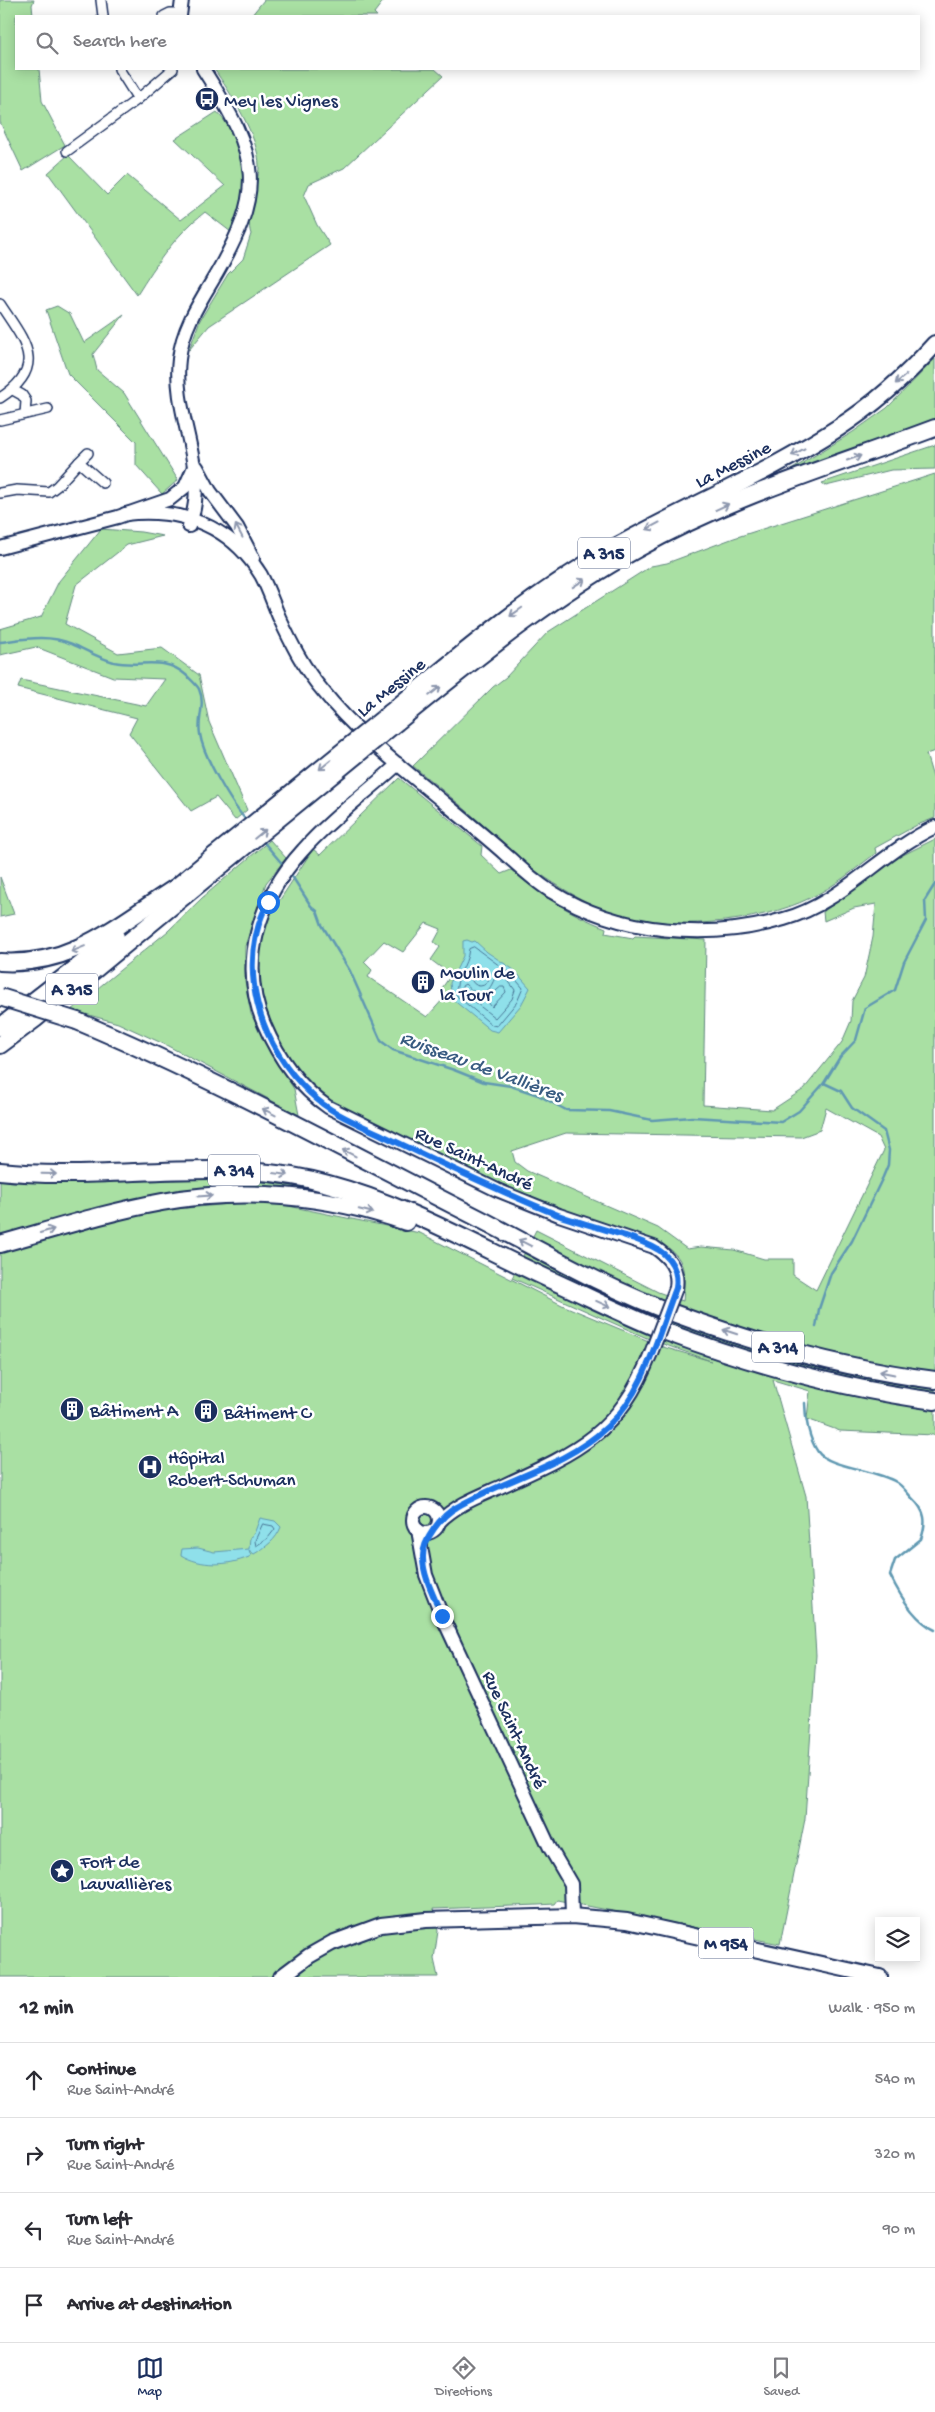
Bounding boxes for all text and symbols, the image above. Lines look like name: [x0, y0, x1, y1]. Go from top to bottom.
search box: [15, 15, 920, 70]
icon: search: [33, 29, 61, 57]
text: Search here: [73, 31, 167, 54]
bus stop icon: Mey les Vignes: [194, 86, 220, 112]
place label: Mey les Vignes: [224, 91, 339, 114]
one-way arrow: [895, 373, 908, 384]
street label: La Messine: [692, 437, 775, 495]
one-way arrow: [791, 448, 806, 457]
one-way arrow: [846, 452, 862, 462]
one-way arrow: [714, 501, 729, 511]
one-way arrow: [647, 522, 661, 532]
one-way arrow: [234, 524, 243, 539]
road number: A 315: [578, 538, 630, 568]
one-way arrow: [572, 578, 586, 588]
one-way arrow: [509, 607, 523, 617]
street label: La Messine: [353, 654, 431, 723]
one-way arrow: [428, 686, 441, 697]
one-way arrow: [318, 760, 331, 771]
one-way arrow: [254, 828, 267, 839]
route start: [257, 891, 280, 914]
one-way arrow: [70, 946, 85, 955]
place label: Moulin de la Tour: [440, 963, 515, 1008]
building icon: Moulin de la Tour: [410, 969, 436, 995]
road number: A 315: [46, 974, 98, 1004]
water label: Ruisseau de Vallières: [396, 1028, 567, 1109]
one-way arrow: [262, 1107, 277, 1116]
street label: Rue Saint-André: [411, 1123, 536, 1198]
one-way arrow: [342, 1148, 357, 1157]
road number: A 314: [208, 1154, 260, 1186]
one-way arrow: [40, 1169, 56, 1179]
one-way arrow: [272, 1169, 288, 1179]
one-way arrow: [197, 1192, 213, 1201]
one-way arrow: [358, 1207, 374, 1216]
one-way arrow: [38, 1225, 54, 1235]
one-way arrow: [518, 1238, 533, 1247]
one-way arrow: [595, 1299, 610, 1309]
one-way arrow: [722, 1326, 738, 1336]
road number: A 314: [752, 1331, 804, 1362]
one-way arrow: [879, 1368, 895, 1377]
building icon: Bâtiment A: [59, 1396, 85, 1422]
building icon: Bâtiment C: [193, 1398, 219, 1424]
place label: Bâtiment A: [89, 1401, 180, 1424]
place label: Bâtiment C: [223, 1403, 313, 1426]
place label: Hôpital Robert-Schuman: [168, 1448, 296, 1493]
hospital icon: Hôpital Robert-Schuman: [137, 1454, 163, 1480]
route end: [431, 1605, 454, 1628]
street label: Rue Saint-André: [476, 1668, 550, 1793]
place label: Fort de Lauvallières: [79, 1852, 172, 1897]
place icon: Fort de Lauvallières: [49, 1858, 75, 1884]
map controls: [875, 1917, 920, 1962]
button: layers: [875, 1917, 920, 1962]
road number: M 954: [698, 1928, 754, 1959]
text: 12 min: [20, 1997, 73, 2022]
text: Walk · 950 m: [829, 2000, 915, 2019]
text: Continue: [67, 2059, 136, 2082]
icon: ahead: [20, 2066, 48, 2094]
text: 540 m: [875, 2071, 915, 2090]
text: Rue Saint-André: [67, 2082, 174, 2101]
text: Turn right: [67, 2134, 143, 2157]
icon: right: [20, 2141, 48, 2169]
text: 320 m: [875, 2146, 915, 2165]
text: Rue Saint-André: [67, 2157, 174, 2176]
text: Turn left: [67, 2209, 131, 2232]
icon: left: [20, 2216, 48, 2244]
text: 90 m: [883, 2221, 915, 2240]
text: Rue Saint-André: [67, 2232, 174, 2251]
icon: arrive: [20, 2291, 48, 2319]
text: Arrive at destination: [67, 2294, 231, 2317]
tab: Map: [136, 2354, 164, 2401]
tab: Directions: [435, 2354, 492, 2401]
tab: Saved: [763, 2354, 799, 2401]

